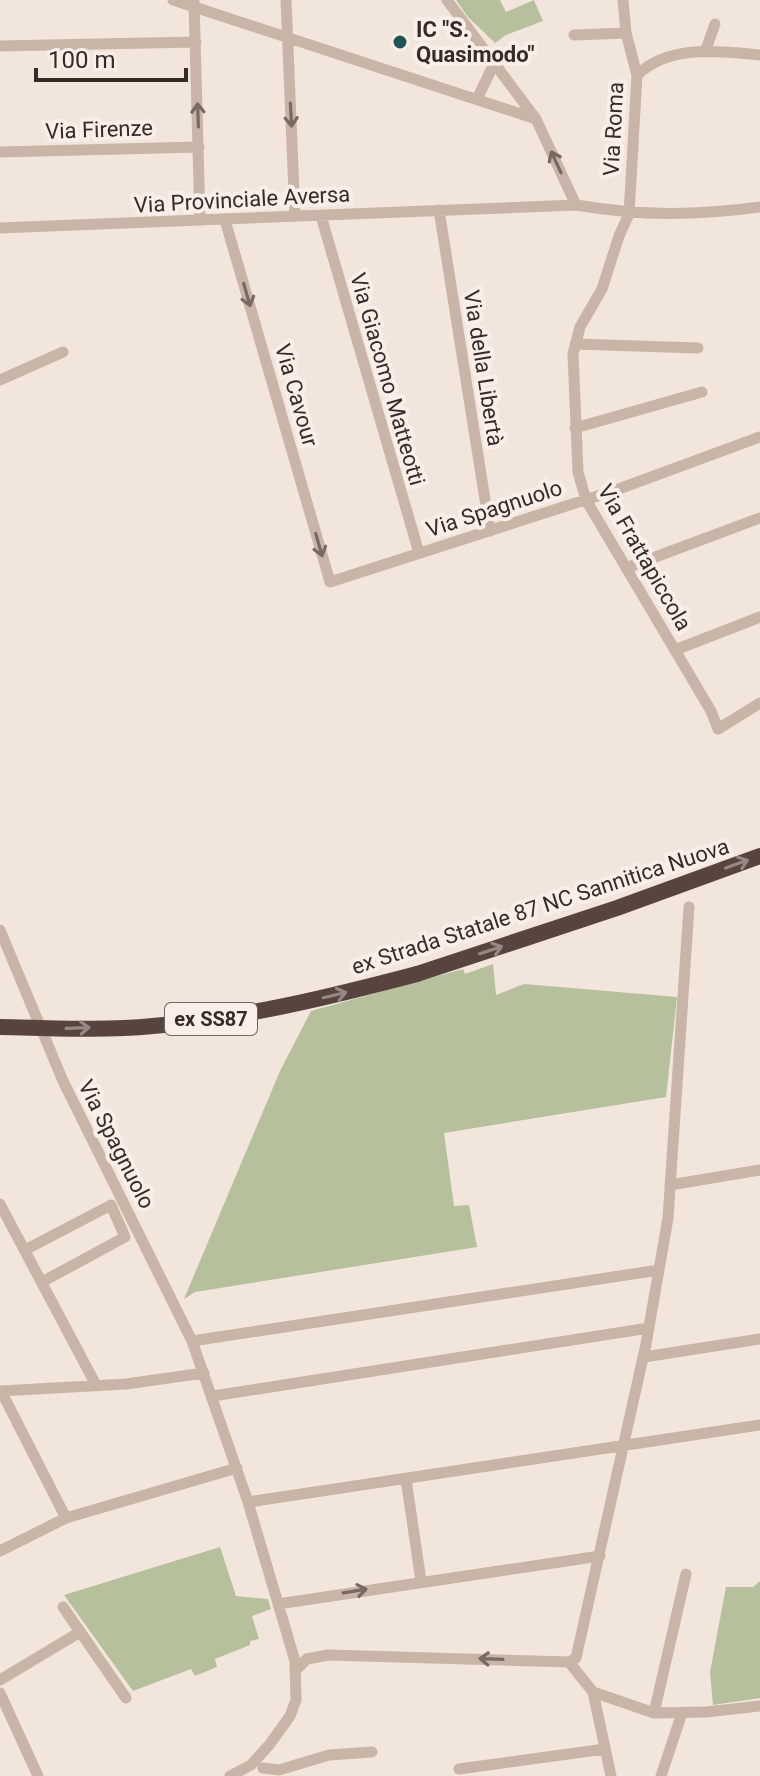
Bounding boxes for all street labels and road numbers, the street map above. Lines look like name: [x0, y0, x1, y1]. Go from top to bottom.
street label: Via Roma: [599, 81, 628, 177]
street label: Via Firenze: [45, 115, 153, 144]
street label: Via Provinciale Aversa: [133, 181, 351, 218]
street label: Via Giacomo Matteotti: [345, 270, 430, 488]
street label: Via della Libertà: [459, 288, 508, 448]
street label: Via Cavour: [270, 341, 323, 450]
street label: Via Spagnuolo: [423, 475, 565, 542]
street label: Via Frattapiccola: [593, 480, 697, 635]
street label: ex Strada Statale 87 NC Sannitica Nuova: [348, 833, 732, 979]
road number: ex SS87: [165, 1003, 257, 1035]
street label: Via Spagnuolo: [73, 1076, 160, 1213]

